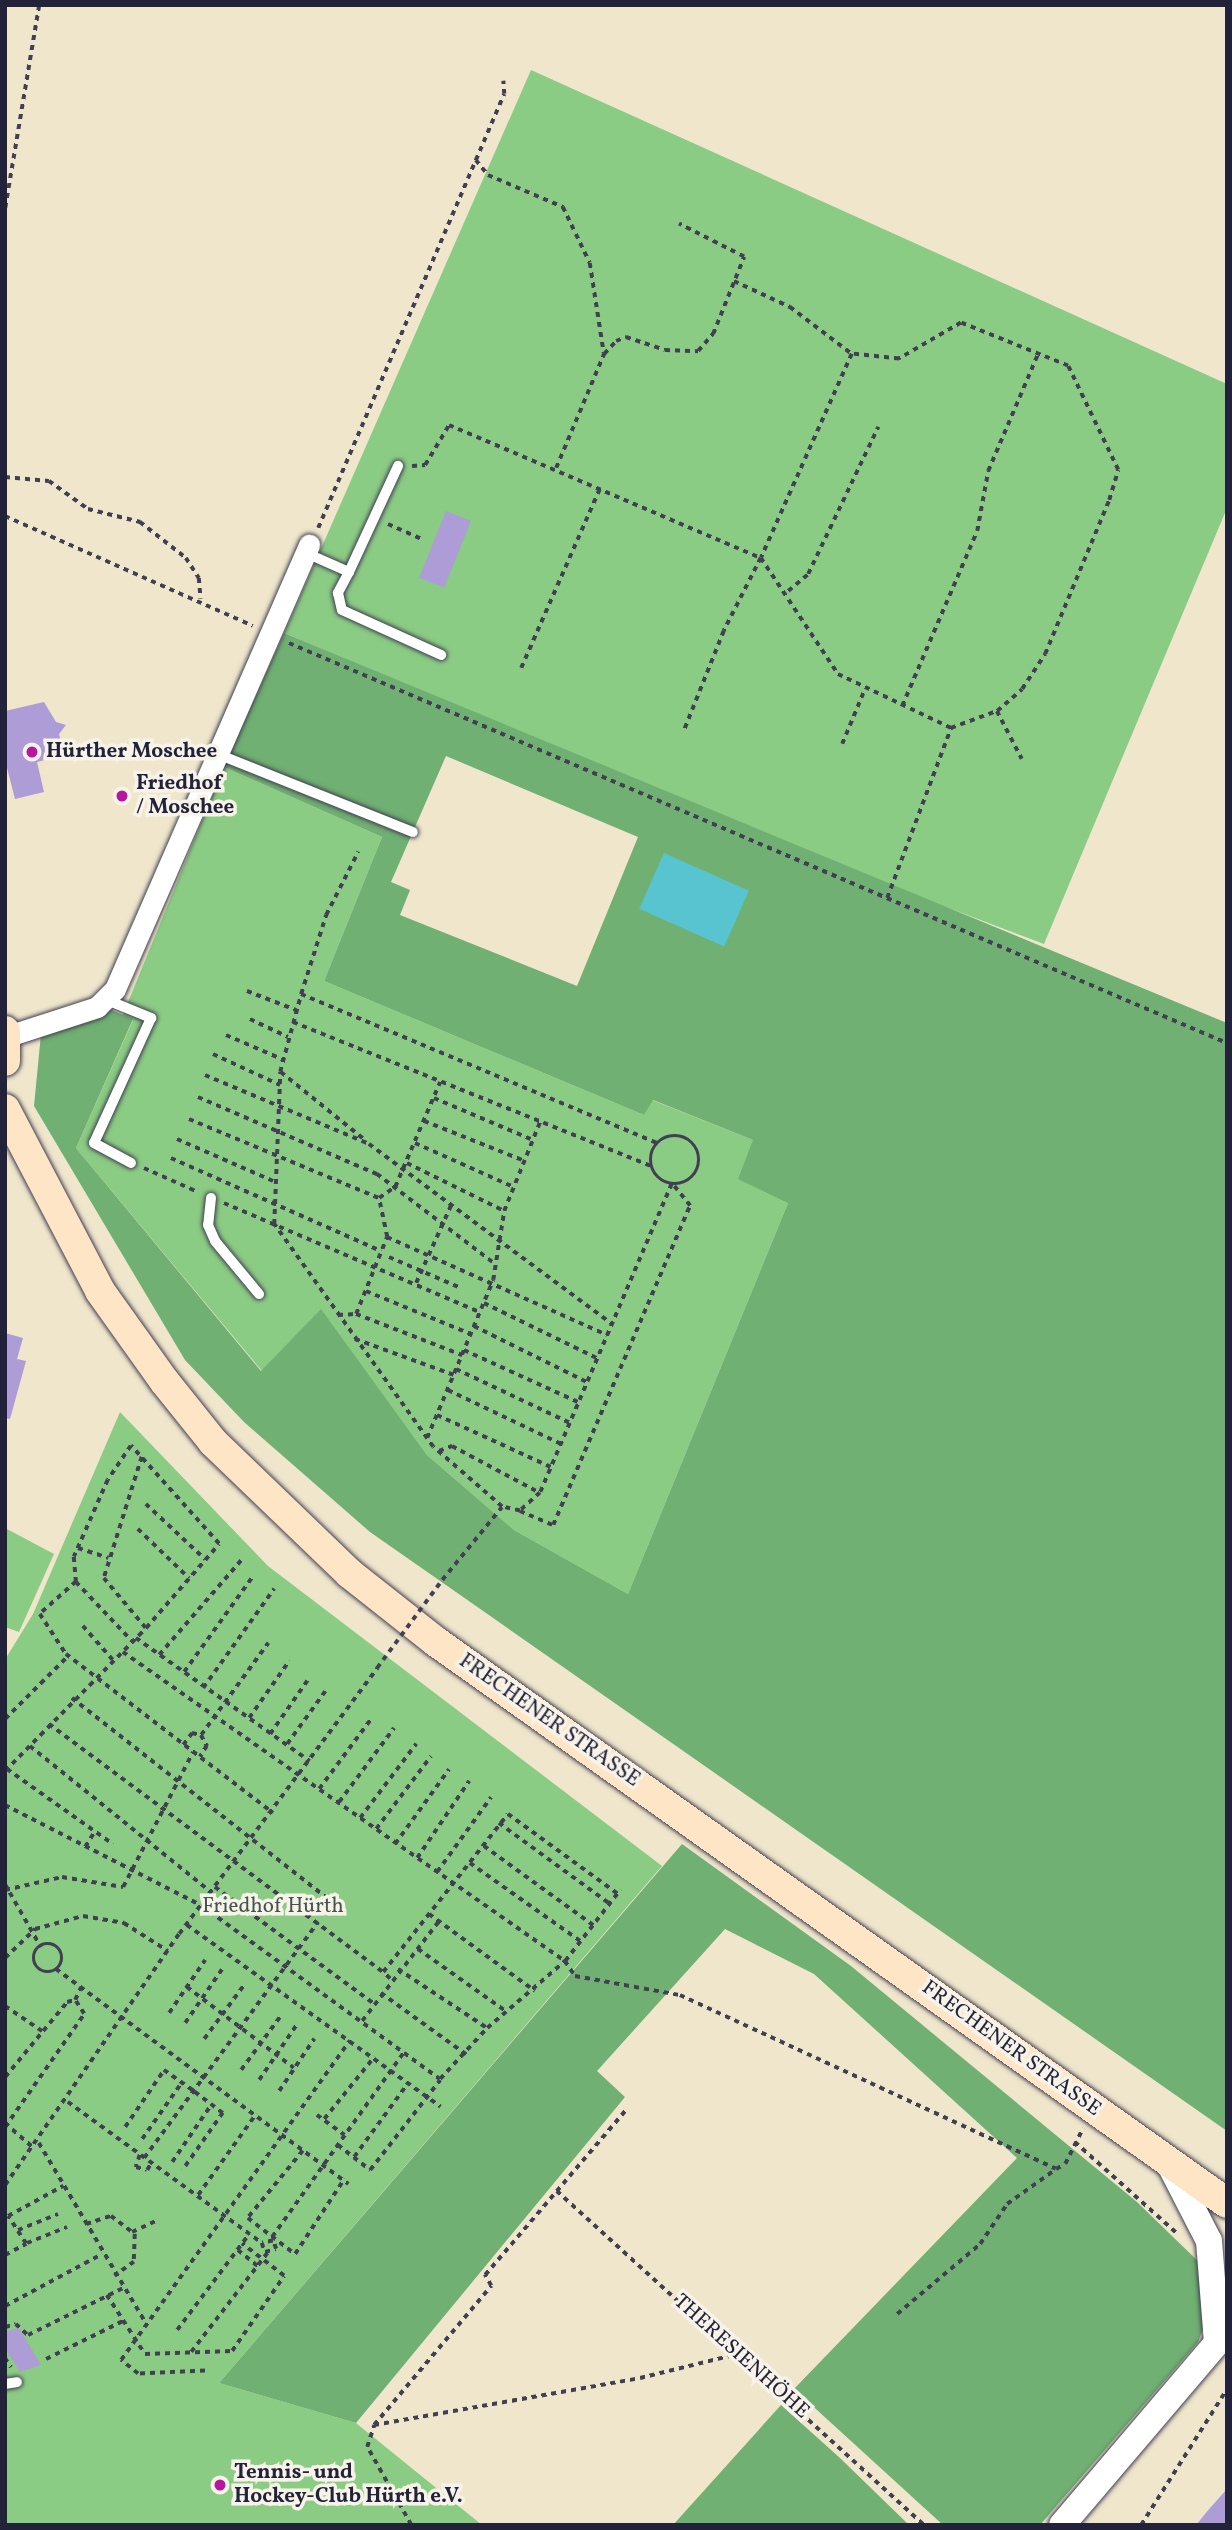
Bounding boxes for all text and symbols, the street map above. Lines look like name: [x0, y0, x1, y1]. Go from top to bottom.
place label: Hürther Moschee: [46, 739, 217, 765]
marker: Hürther Moschee: [24, 744, 40, 760]
place label: Friedhof / Moschee: [136, 771, 234, 821]
marker: Friedhof / Moschee: [114, 788, 130, 804]
street label: FRECHENER STRASSE: [454, 1649, 644, 1793]
park label: Friedhof Hürth: [203, 1894, 343, 1920]
street label: FRECHENER STRASSE: [917, 1976, 1105, 2122]
street label: THERESIENHÖHE: [668, 2289, 814, 2425]
place label: Tennis- und Hockey-Club Hürth e.V.: [234, 2460, 463, 2510]
marker: Tennis- und Hockey-Club Hürth e.V.: [212, 2477, 228, 2493]

